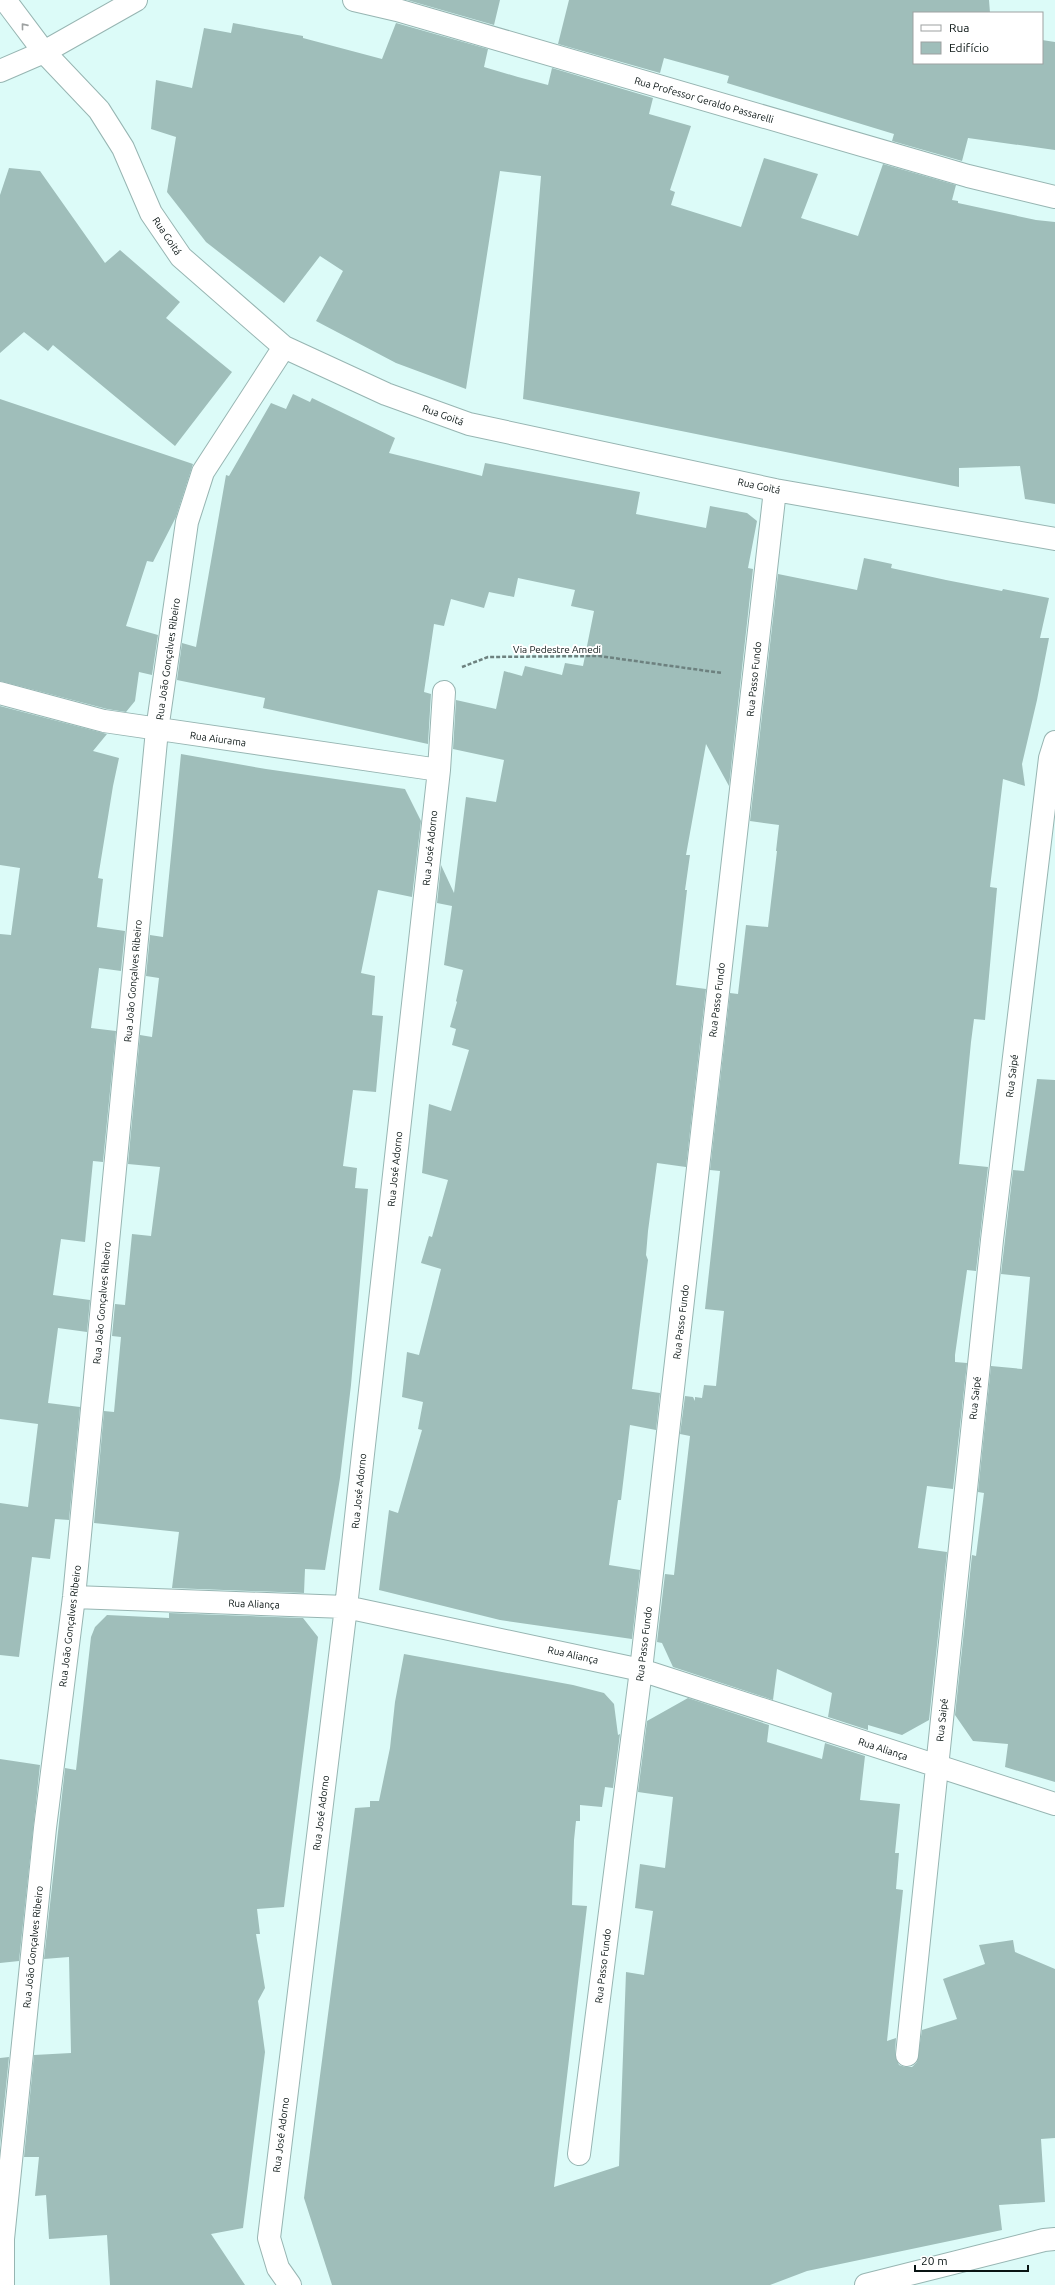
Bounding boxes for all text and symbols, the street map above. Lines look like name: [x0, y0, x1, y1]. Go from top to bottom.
legend: [913, 12, 1043, 64]
text: Rua: [949, 21, 970, 34]
one-way arrow: [21, 24, 28, 31]
text: Edifício: [949, 41, 989, 54]
street label: Rua Professor Geraldo Passarelli: [633, 75, 775, 125]
street label: Rua Goitá: [150, 215, 184, 257]
street label: Rua Goitá: [421, 402, 465, 428]
street label: Rua Goitá: [737, 476, 781, 496]
street label: Rua João Gonçalves Ribeiro: [154, 597, 182, 721]
street label: Rua Passo Fundo: [745, 641, 763, 717]
street label: Via Pedestre Amedi: [513, 644, 601, 655]
street label: Rua Aiurama: [189, 730, 247, 748]
street label: Rua José Adorno: [421, 810, 439, 886]
street label: Rua João Gonçalves Ribeiro: [122, 919, 144, 1043]
street label: Rua Passo Fundo: [707, 962, 727, 1038]
street label: Rua Saipé: [1004, 1054, 1020, 1098]
street label: Rua José Adorno: [386, 1131, 404, 1207]
street label: Rua João Gonçalves Ribeiro: [91, 1241, 113, 1365]
street label: Rua Passo Fundo: [671, 1284, 691, 1360]
street label: Rua Saipé: [967, 1376, 983, 1420]
street label: Rua José Adorno: [350, 1453, 368, 1529]
street label: Rua João Gonçalves Ribeiro: [57, 1564, 83, 1688]
street label: Rua Aliança: [228, 1598, 280, 1610]
street label: Rua Passo Fundo: [634, 1606, 654, 1682]
street label: Rua Aliança: [547, 1644, 599, 1666]
street label: Rua Saipé: [934, 1698, 950, 1742]
street label: Rua Aliança: [857, 1736, 909, 1762]
street label: Rua José Adorno: [311, 1775, 331, 1851]
street label: Rua João Gonçalves Ribeiro: [21, 1885, 45, 2009]
street label: Rua Passo Fundo: [593, 1928, 613, 2004]
street label: Rua José Adorno: [271, 2097, 291, 2173]
scale bar: [915, 2247, 1028, 2273]
text: 20 m: [921, 2254, 948, 2267]

